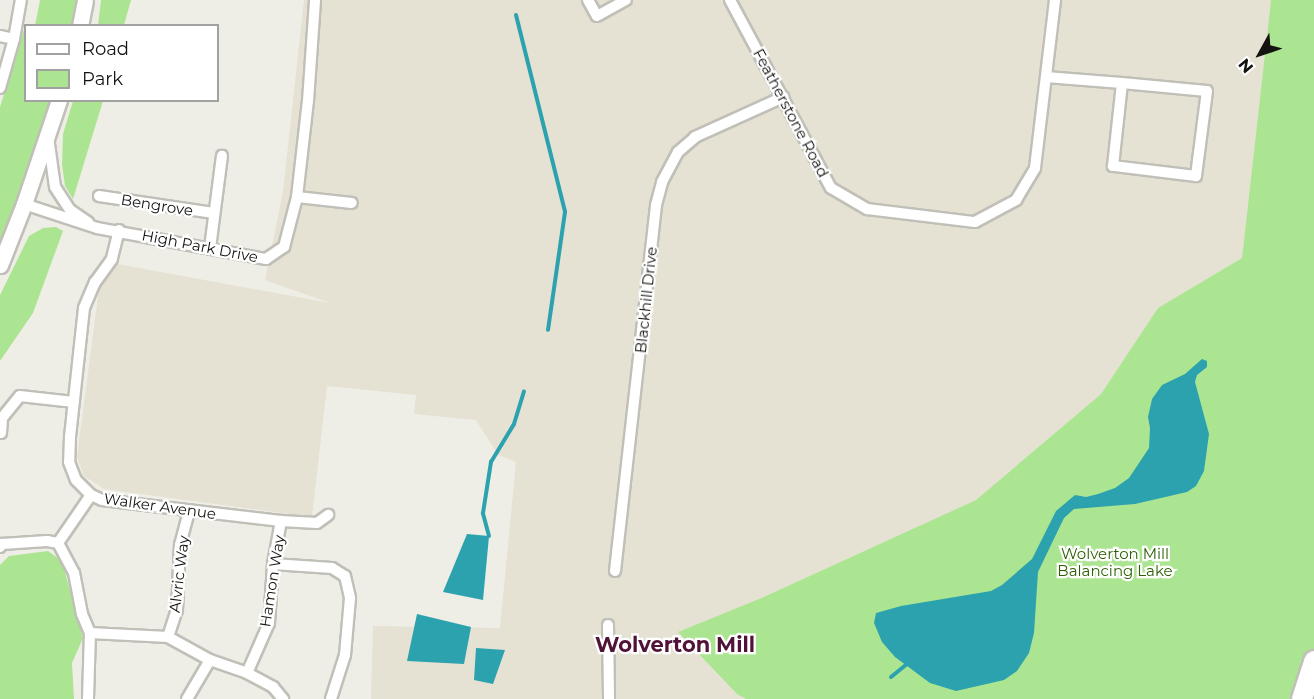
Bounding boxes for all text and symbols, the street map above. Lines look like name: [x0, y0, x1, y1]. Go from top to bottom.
legend: [24, 24, 219, 102]
north arrow: [1230, 24, 1290, 84]
text: Road: [82, 38, 129, 60]
street label: Featherstone Road: [749, 46, 833, 180]
text: N: [1234, 55, 1257, 77]
text: Park: [82, 68, 123, 90]
street label: Bengrove: [120, 190, 194, 220]
street label: High Park Drive: [140, 226, 260, 266]
street label: Blackhill Drive: [631, 246, 661, 354]
street label: Walker Avenue: [103, 489, 217, 523]
street label: Alvric Way: [165, 534, 193, 614]
street label: Hamon Way: [256, 534, 288, 628]
park label: Wolverton Mill Balancing Lake: [1057, 544, 1173, 579]
district label: Wolverton Mill: [595, 632, 755, 658]

